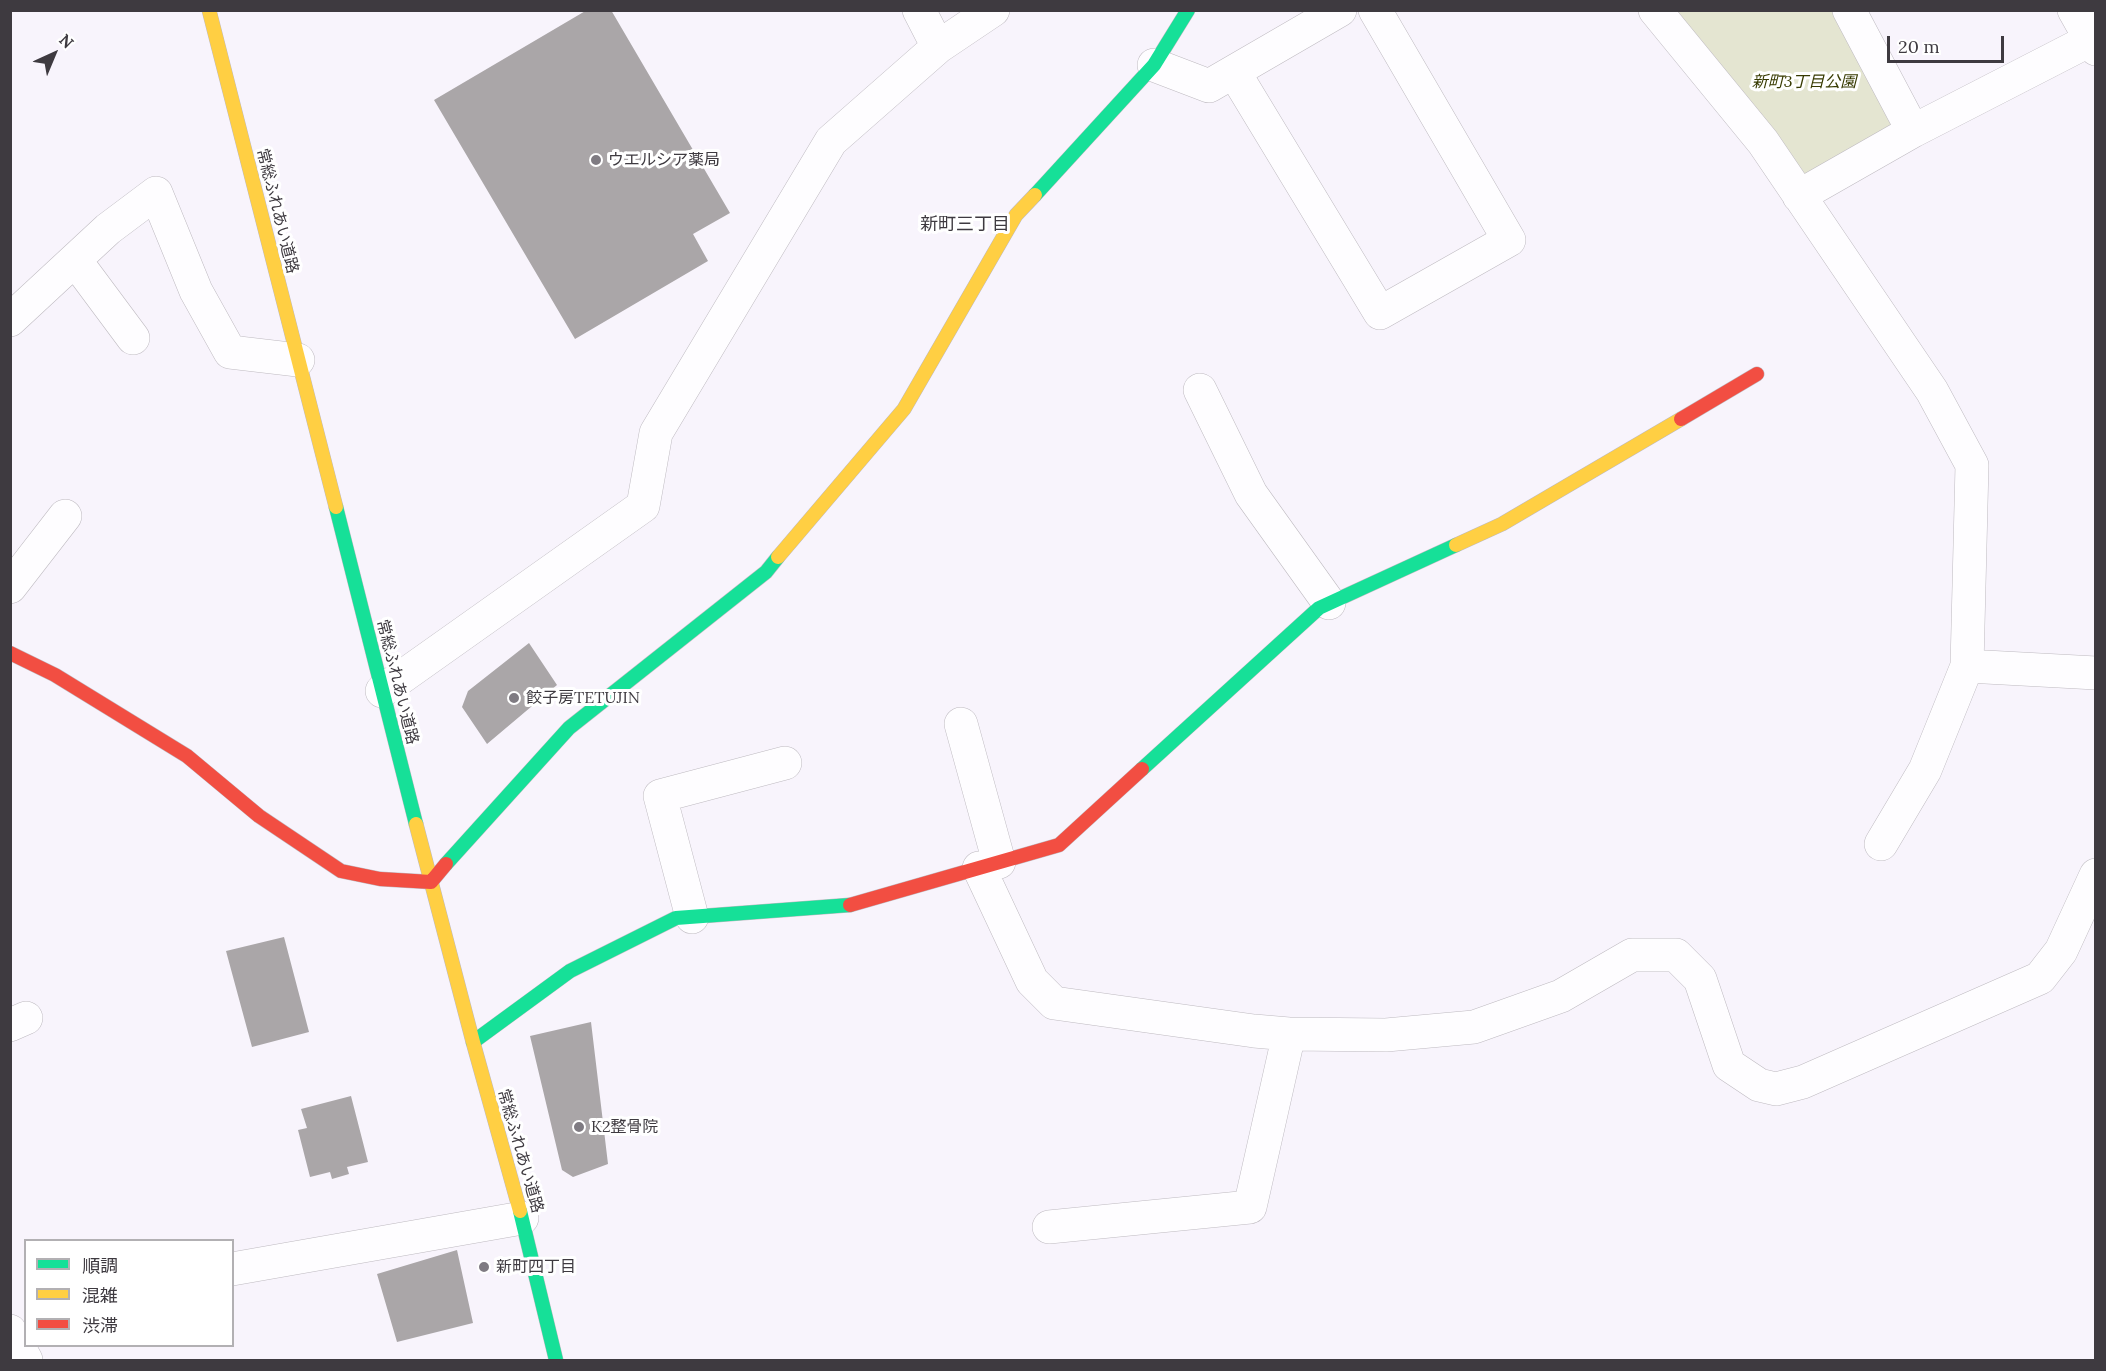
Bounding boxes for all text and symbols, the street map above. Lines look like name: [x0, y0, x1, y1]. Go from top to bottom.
north arrow: [24, 24, 84, 84]
scale bar: [1890, 24, 2007, 62]
text: N: [55, 30, 78, 53]
text: 20 m: [1898, 35, 1940, 58]
park label: 新町3丁目公園: [1752, 72, 1856, 92]
street label: 常総ふれあい道路: [252, 147, 302, 275]
place label: ウエルシア薬局: [608, 150, 720, 170]
marker: ウエルシア薬局: [589, 153, 603, 167]
district label: 新町三丁目: [920, 214, 1010, 236]
street label: 常総ふれあい道路: [372, 618, 422, 746]
place label: 餃子房TETUJIN: [526, 688, 640, 708]
marker: 餃子房TETUJIN: [507, 691, 521, 705]
street label: 常総ふれあい道路: [493, 1087, 547, 1215]
place label: K2整骨院: [591, 1117, 659, 1137]
marker: K2整骨院: [572, 1120, 586, 1134]
legend: [24, 1239, 234, 1347]
text: 順調: [82, 1254, 118, 1277]
place label: 新町四丁目: [496, 1257, 576, 1277]
marker: 新町四丁目: [477, 1260, 491, 1274]
text: 混雑: [82, 1284, 118, 1307]
text: 渋滞: [82, 1314, 118, 1337]

